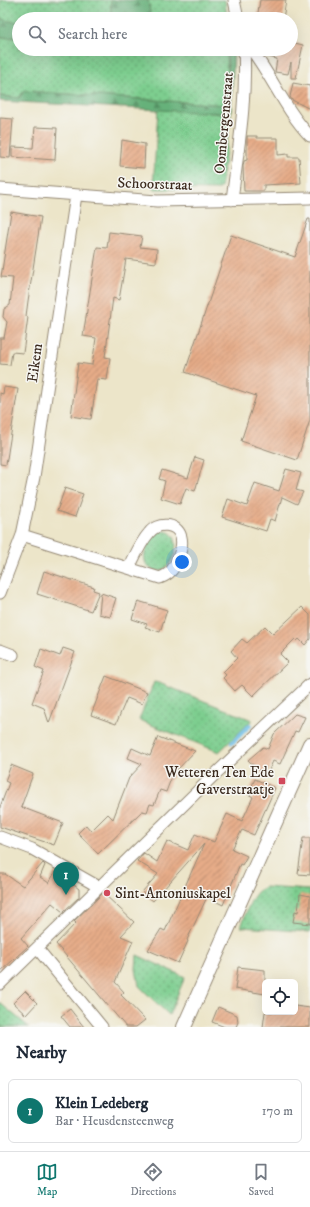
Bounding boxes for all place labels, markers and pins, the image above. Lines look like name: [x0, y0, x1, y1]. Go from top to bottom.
place label: Wetteren Ten Ede Gaverstraatje: [164, 763, 274, 799]
marker: Wetteren Ten Ede Gaverstraatje: [277, 776, 287, 786]
pin: 1: [53, 862, 79, 895]
place label: Sint-Antoniuskapel: [115, 884, 231, 903]
marker: Sint-Antoniuskapel: [102, 888, 112, 898]

